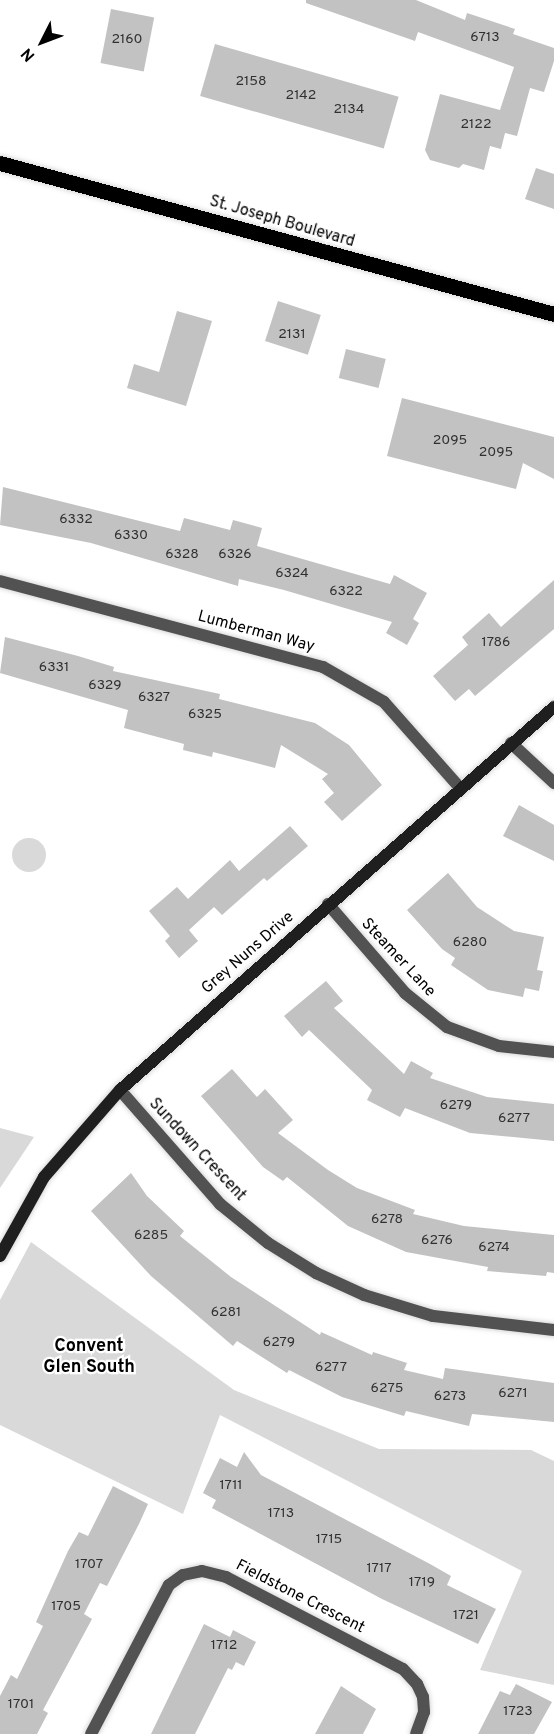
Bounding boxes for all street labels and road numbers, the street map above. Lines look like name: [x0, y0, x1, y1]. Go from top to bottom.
street label: St. Joseph Boulevard: [207, 192, 357, 252]
street label: Lumberman Way: [195, 607, 317, 657]
street label: Grey Nuns Drive: [198, 908, 298, 998]
street label: Steamer Lane: [357, 915, 439, 1001]
street label: Sundown Crescent: [144, 1095, 250, 1205]
street label: Fieldstone Crescent: [232, 1556, 368, 1638]

